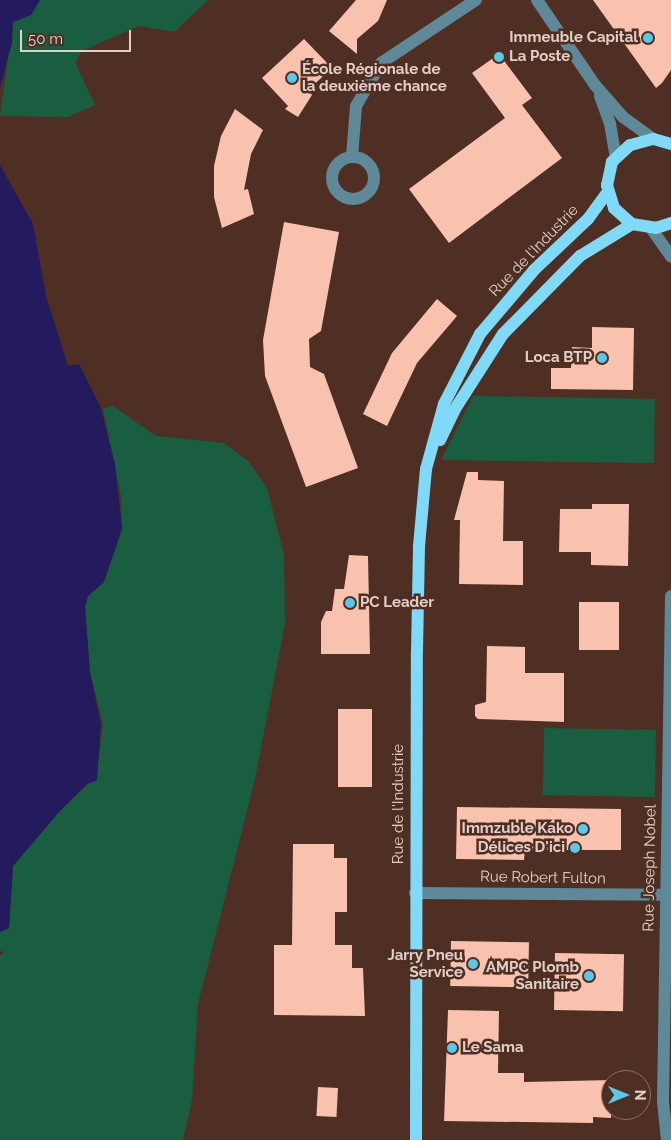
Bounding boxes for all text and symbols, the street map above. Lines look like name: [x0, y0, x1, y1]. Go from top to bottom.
scale bar: [22, 20, 134, 52]
place label: Immeuble Capital: [509, 29, 638, 47]
text: 50 m: [28, 30, 63, 48]
marker: Immeuble Capital: [642, 32, 654, 44]
place label: La Poste: [509, 48, 570, 66]
marker: La Poste: [493, 51, 505, 63]
place label: École Régionale de la deuxième chance: [302, 60, 447, 95]
marker: École Régionale de la deuxième chance: [286, 72, 298, 84]
street label: Rue de l'Industrie: [486, 201, 582, 301]
place label: Loca BTP: [525, 349, 592, 367]
marker: Loca BTP: [596, 352, 608, 364]
place label: PC Leader: [360, 594, 434, 612]
marker: PC Leader: [344, 597, 356, 609]
street label: Rue de l'Industrie: [390, 744, 408, 864]
street label: Rue Joseph Nobel: [640, 804, 660, 932]
place label: Immzuble Kako: [462, 820, 573, 838]
marker: Immzuble Kako: [577, 823, 589, 835]
place label: Délices D'ici: [478, 839, 565, 857]
marker: Délices D'ici: [569, 842, 581, 854]
street label: Rue Robert Fulton: [480, 868, 606, 888]
place label: Jarry Pneu Service: [387, 946, 463, 981]
marker: Jarry Pneu Service: [467, 958, 479, 970]
place label: AMPC Plomb Sanitaire: [486, 958, 579, 993]
marker: AMPC Plomb Sanitaire: [583, 970, 595, 982]
place label: Le Sama: [462, 1039, 524, 1057]
marker: Le Sama: [446, 1042, 458, 1054]
north arrow: [601, 1070, 651, 1120]
text: N: [632, 1090, 648, 1100]

